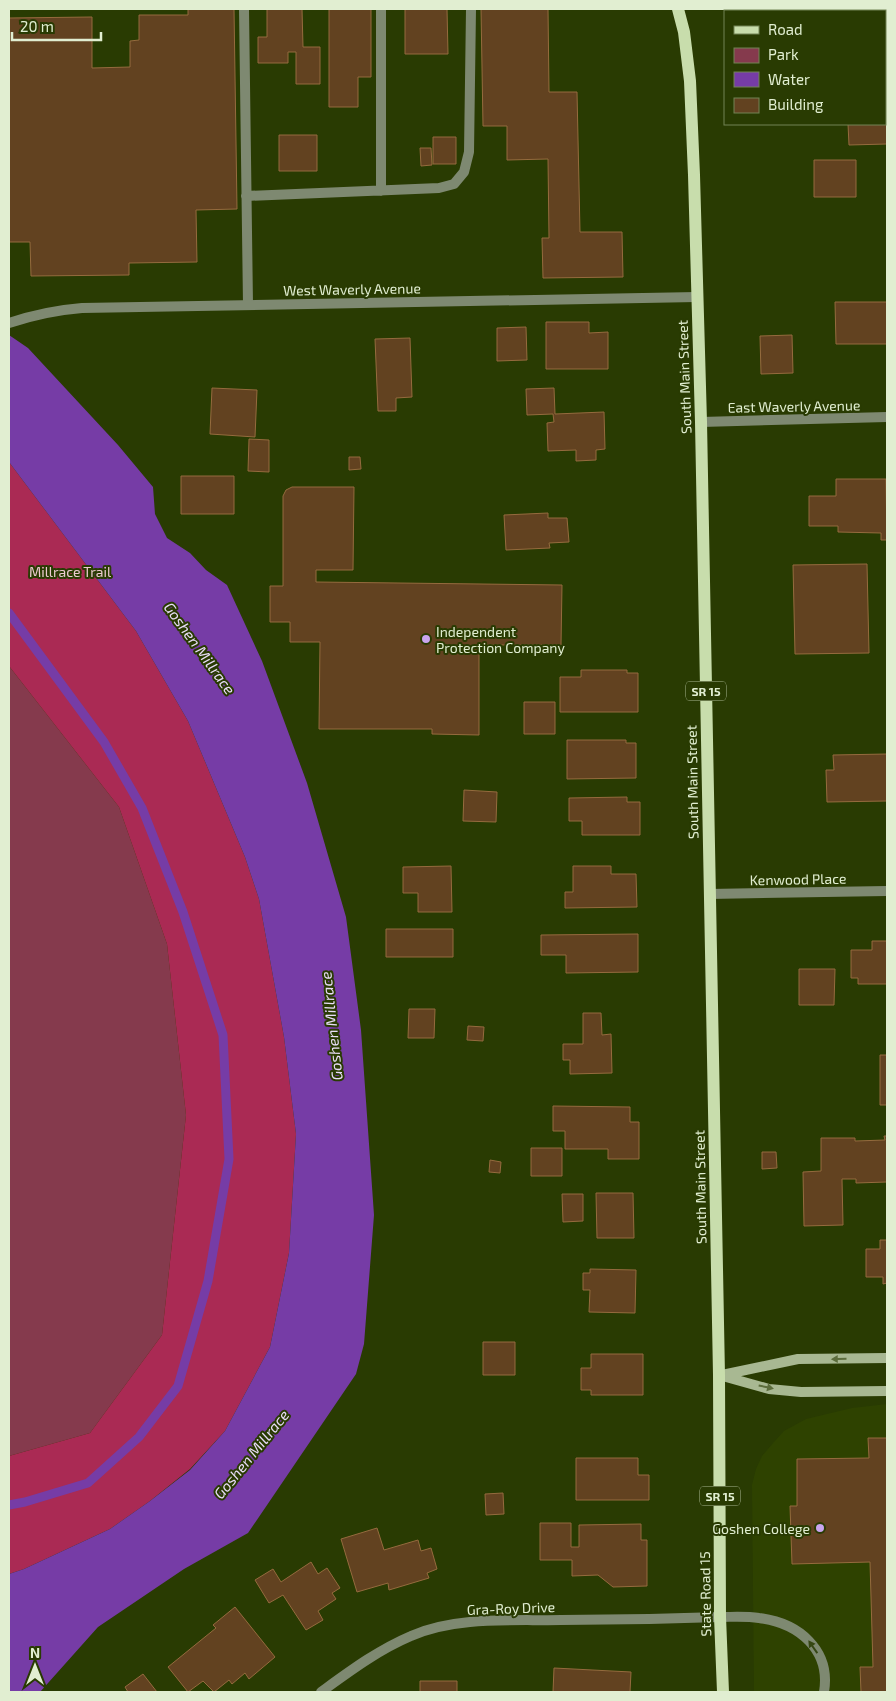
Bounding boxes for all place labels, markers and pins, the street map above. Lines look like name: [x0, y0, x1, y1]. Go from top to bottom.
place label: Independent Protection Company: [436, 623, 565, 656]
marker: Independent Protection Company: [420, 633, 432, 645]
place label: Goshen College: [712, 1520, 810, 1537]
marker: Goshen College: [814, 1522, 826, 1534]

